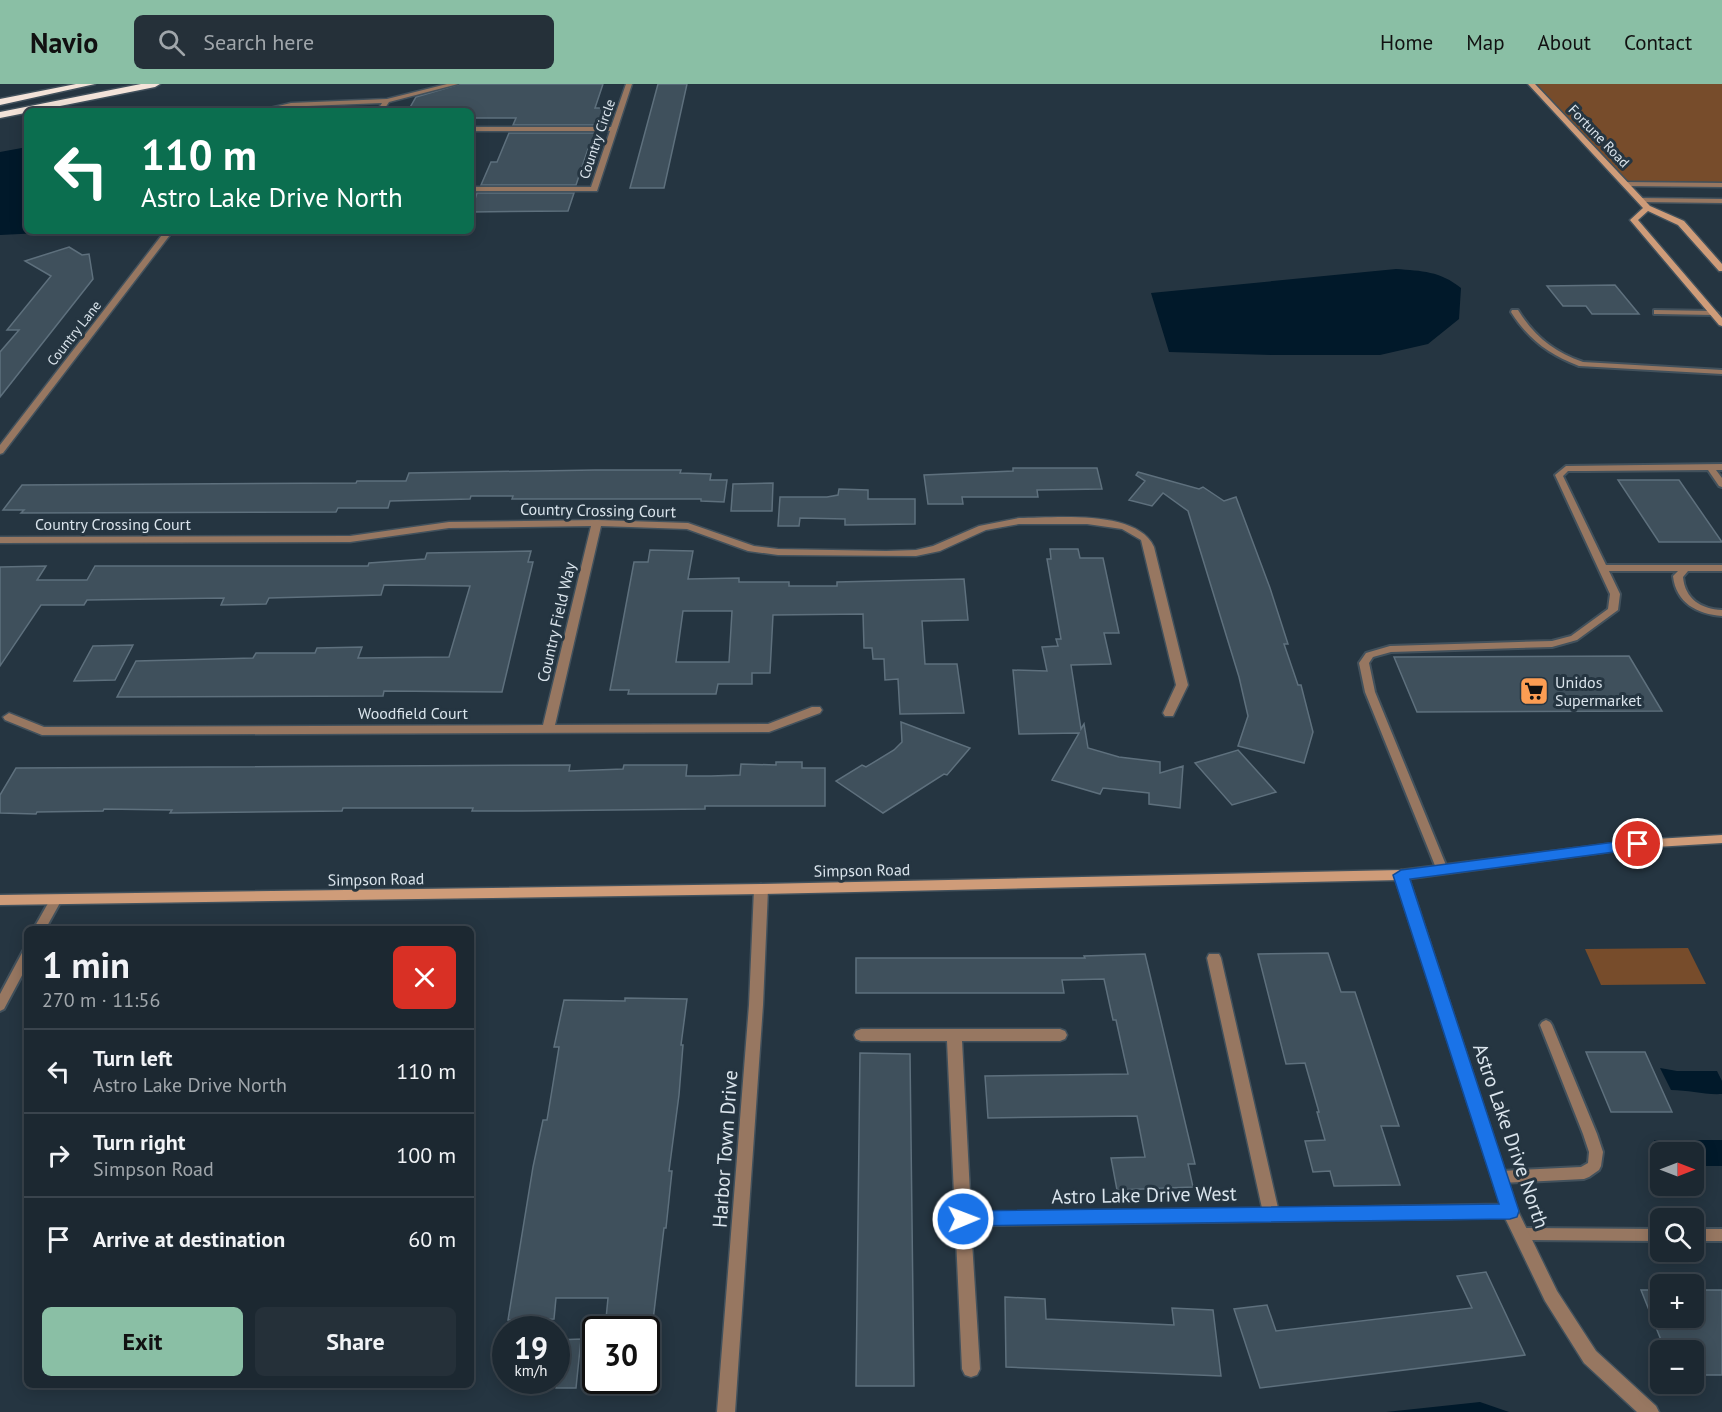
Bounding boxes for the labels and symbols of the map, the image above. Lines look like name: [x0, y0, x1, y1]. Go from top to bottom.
street label: Country Circle: [575, 97, 619, 181]
street label: Fortune Road: [1565, 101, 1633, 171]
street label: Country Lane: [43, 297, 105, 369]
street label: Country Crossing Court: [520, 499, 677, 521]
street label: Country Crossing Court: [35, 514, 192, 534]
street label: Country Field Way: [532, 560, 580, 684]
place label: Unidos Supermarket: [1555, 672, 1642, 710]
supermarket icon: Unidos Supermarket: [1518, 675, 1550, 707]
street label: Woodfield Court: [358, 703, 468, 723]
pin: [1612, 818, 1663, 869]
street label: Simpson Road: [814, 859, 910, 881]
street label: Simpson Road: [328, 868, 424, 890]
street label: Astro Lake Drive North: [1467, 1040, 1555, 1232]
street label: Harbor Town Drive: [707, 1069, 743, 1229]
north arrow: [1650, 1142, 1704, 1196]
street label: Astro Lake Drive West: [1051, 1180, 1237, 1210]
position arrow: [931, 1187, 995, 1251]
speed limit sign: 30: [582, 1316, 660, 1394]

